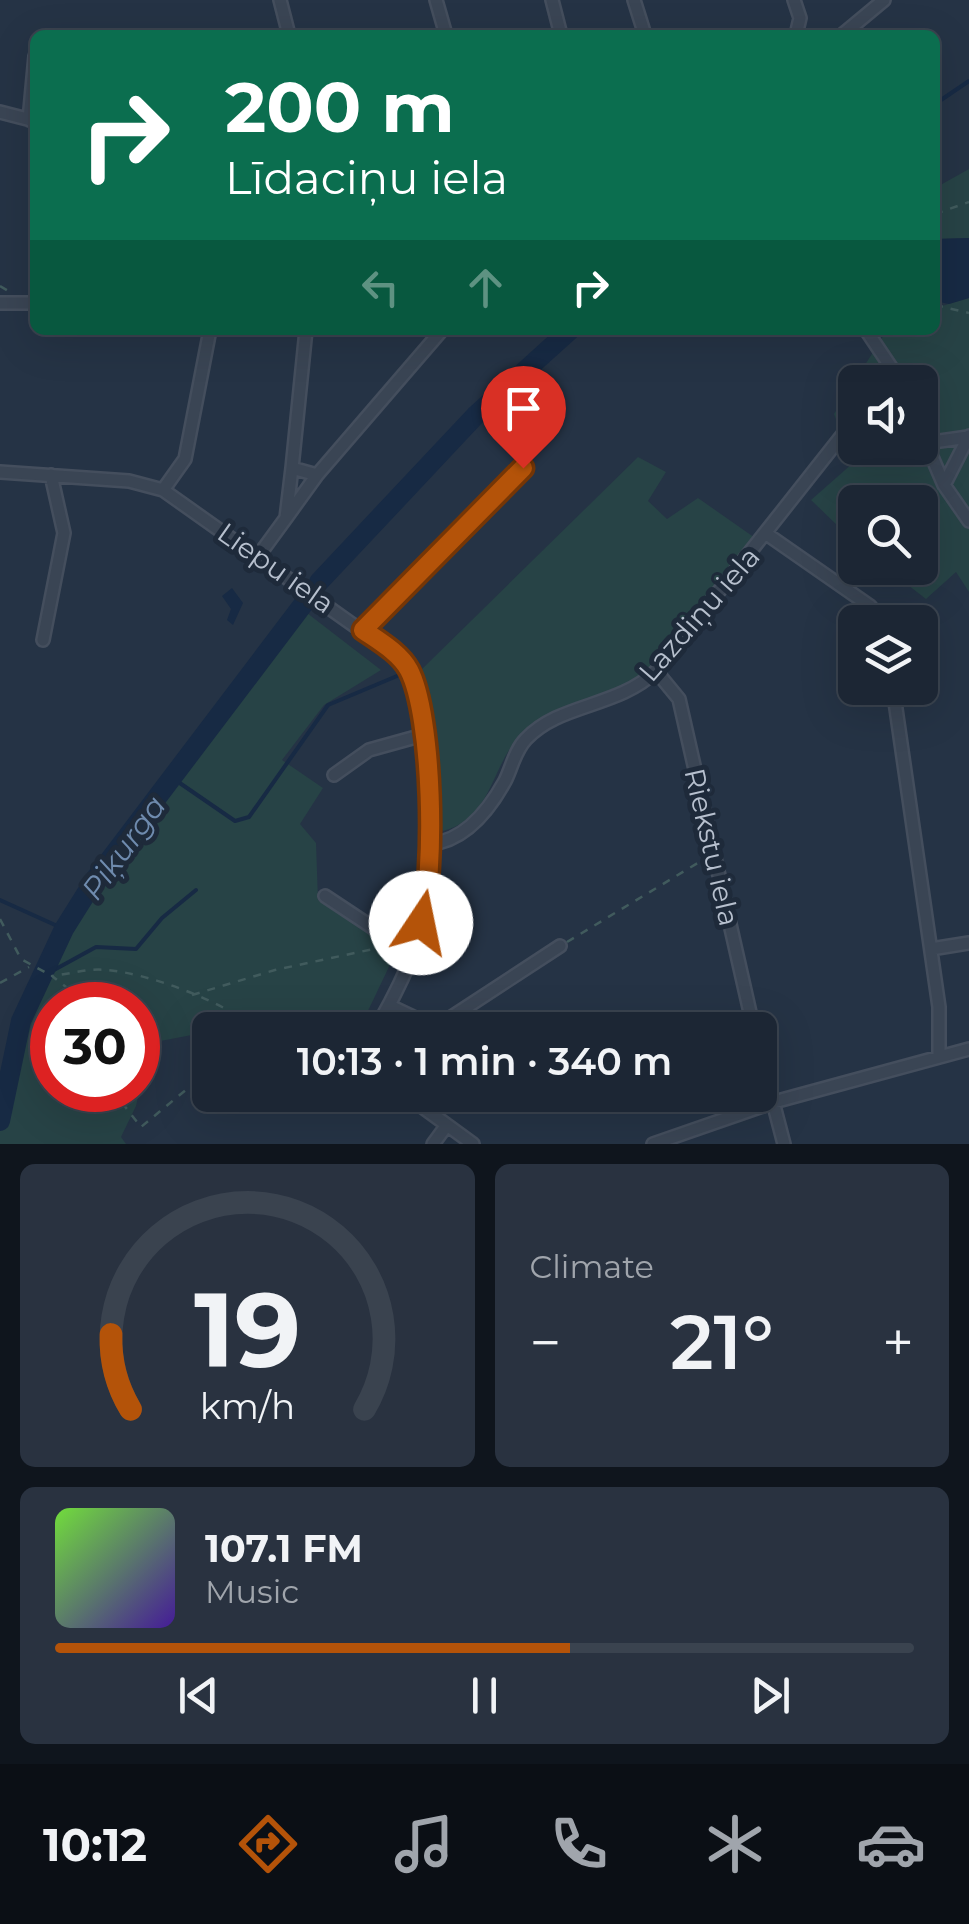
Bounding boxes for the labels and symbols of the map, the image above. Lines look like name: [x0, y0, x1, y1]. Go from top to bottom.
pin: [481, 366, 566, 469]
street label: Liepu iela: [211, 515, 341, 621]
street label: Lazdiņu iela: [631, 540, 767, 688]
street label: Riekstu iela: [677, 765, 747, 929]
water label: Piķurga: [73, 788, 175, 908]
position arrow: [369, 871, 473, 975]
speed limit sign: 30: [30, 982, 160, 1112]

